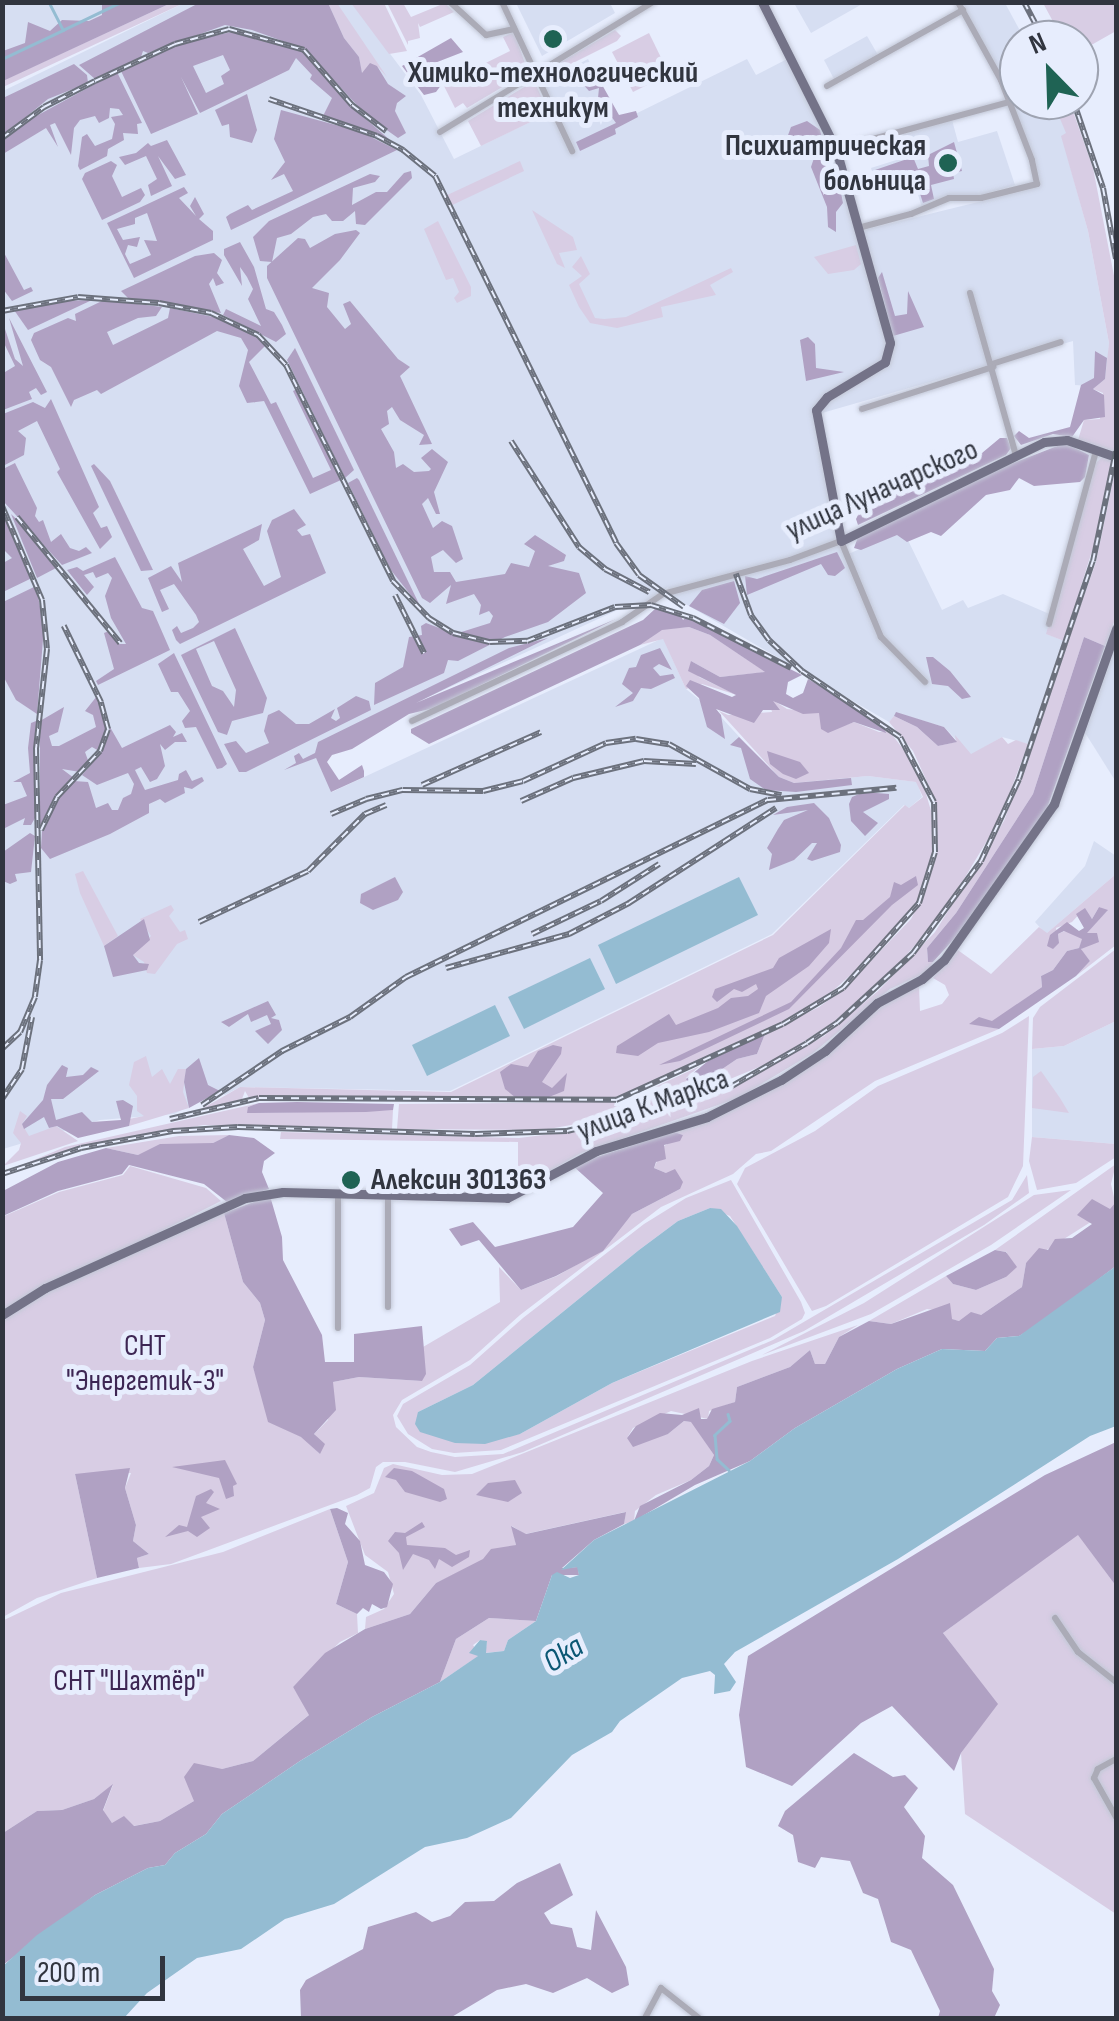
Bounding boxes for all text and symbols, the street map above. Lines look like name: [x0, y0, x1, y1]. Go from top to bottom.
north arrow: [999, 20, 1099, 120]
text: N: [1025, 26, 1051, 62]
marker: Химико-технологический техникум: [542, 28, 564, 50]
place label: Химико-технологический техникум: [408, 55, 698, 126]
place label: Психиатрическая больница: [725, 128, 926, 198]
marker: Психиатрическая больница: [935, 150, 961, 176]
street label: улица Луначарского: [781, 432, 983, 548]
street label: улица К.Маркса: [572, 1061, 734, 1149]
place label: Алексин 301363: [371, 1162, 546, 1198]
marker: Алексин 301363: [340, 1169, 362, 1191]
park label: СНТ "Энергетик-3": [66, 1328, 224, 1398]
water label: Ока: [537, 1628, 591, 1682]
park label: СНТ "Шахтёр": [53, 1663, 205, 1699]
scale bar: [25, 1936, 170, 1998]
text: 200 m: [37, 1955, 100, 1991]

